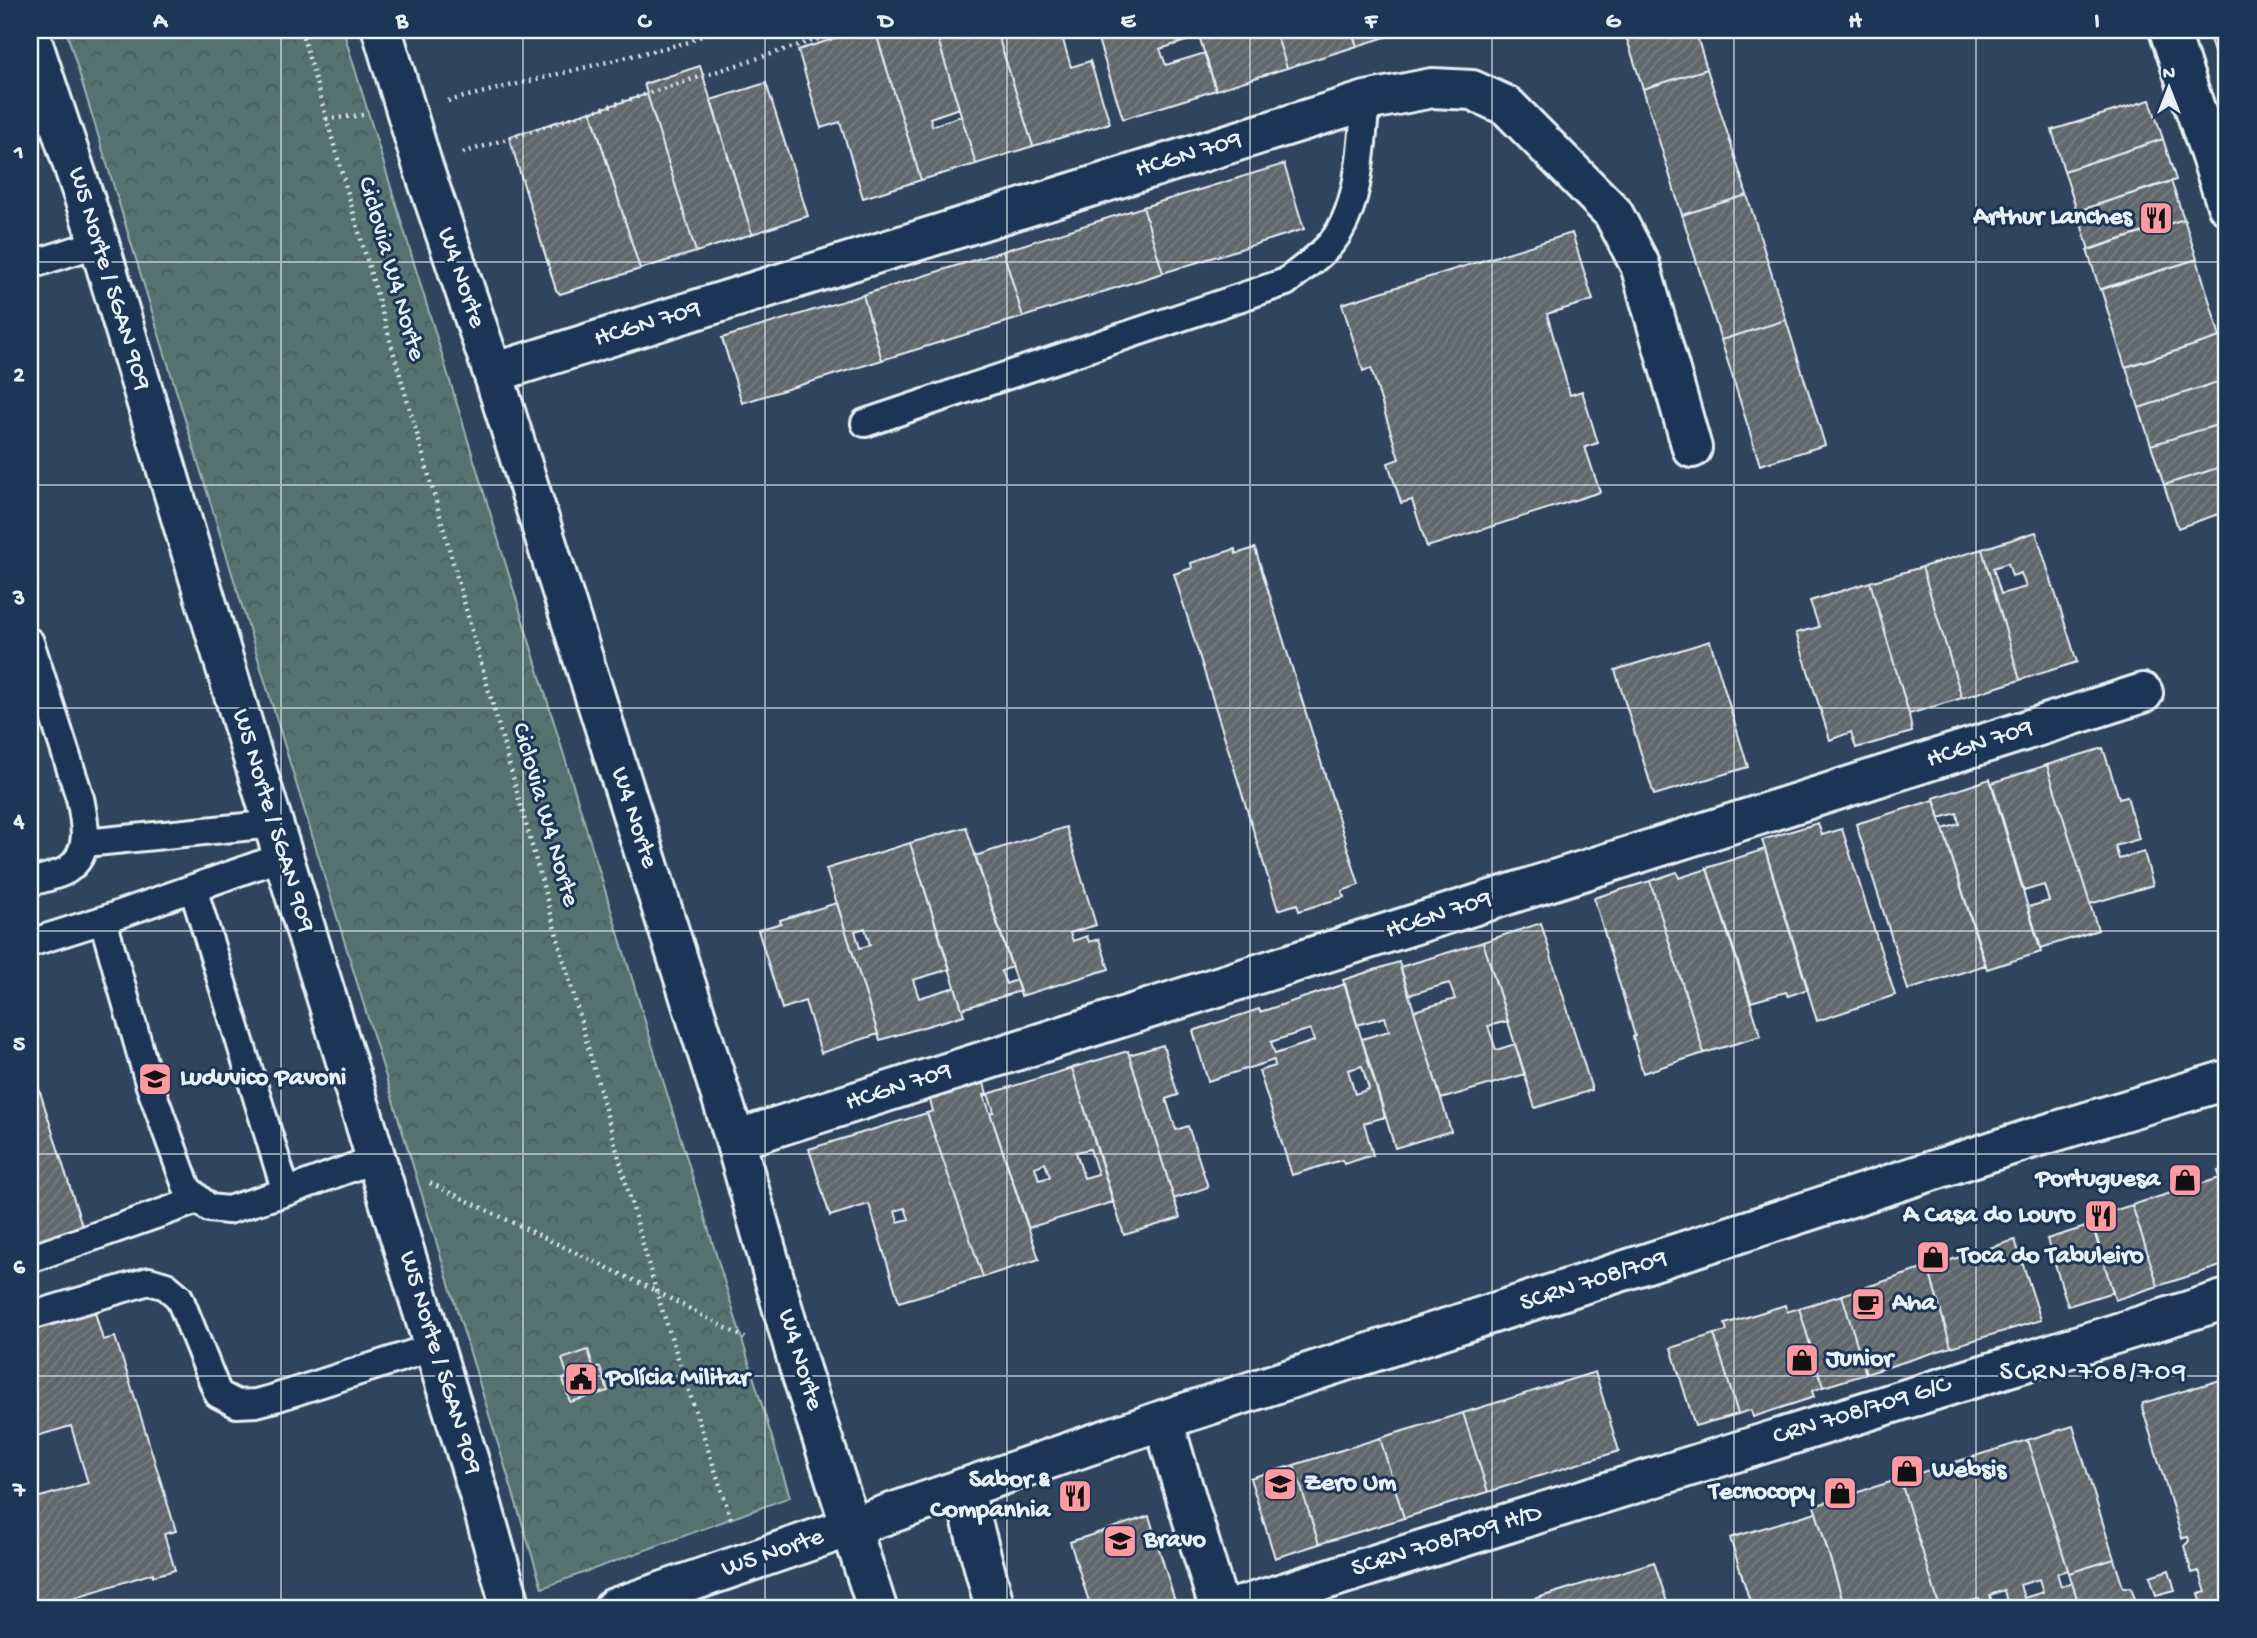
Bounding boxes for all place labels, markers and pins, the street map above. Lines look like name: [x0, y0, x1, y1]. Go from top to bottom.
restaurant icon: Arthur Lanches: [2137, 199, 2175, 237]
place label: Arthur Lanches: [1972, 203, 2133, 234]
school or university icon: Luduvico Pavoni: [136, 1060, 174, 1098]
place label: Luduvico Pavoni: [180, 1064, 346, 1095]
shop icon: Portuguesa: [2166, 1161, 2204, 1199]
place label: Portuguesa: [2034, 1165, 2162, 1196]
restaurant icon: A Casa do Louro: [2082, 1197, 2120, 1235]
place label: A Casa do Louro: [1902, 1201, 2076, 1232]
shop icon: Toca do Tabuleiro: [1914, 1238, 1952, 1276]
place label: Toca do Tabuleiro: [1956, 1242, 2144, 1273]
cafe icon: Aha: [1849, 1285, 1887, 1323]
place label: Aha: [1891, 1289, 1937, 1320]
shop icon: Junior: [1783, 1341, 1821, 1379]
place label: Junior: [1825, 1345, 1895, 1376]
public building icon: Polícia Militar: [562, 1360, 600, 1398]
place label: Polícia Militar: [604, 1364, 752, 1395]
shop icon: Websis: [1888, 1452, 1926, 1490]
place label: Websis: [1931, 1456, 2007, 1487]
school or university icon: Zero Um: [1261, 1465, 1299, 1503]
place label: Sabor & Companhia: [930, 1466, 1052, 1527]
place label: Zero Um: [1304, 1469, 1397, 1500]
shop icon: Tecnocopy: [1821, 1474, 1859, 1512]
restaurant icon: Sabor & Companhia: [1056, 1477, 1094, 1515]
place label: Tecnocopy: [1707, 1478, 1815, 1509]
school or university icon: Bravo: [1101, 1522, 1139, 1560]
place label: Bravo: [1143, 1526, 1206, 1557]

